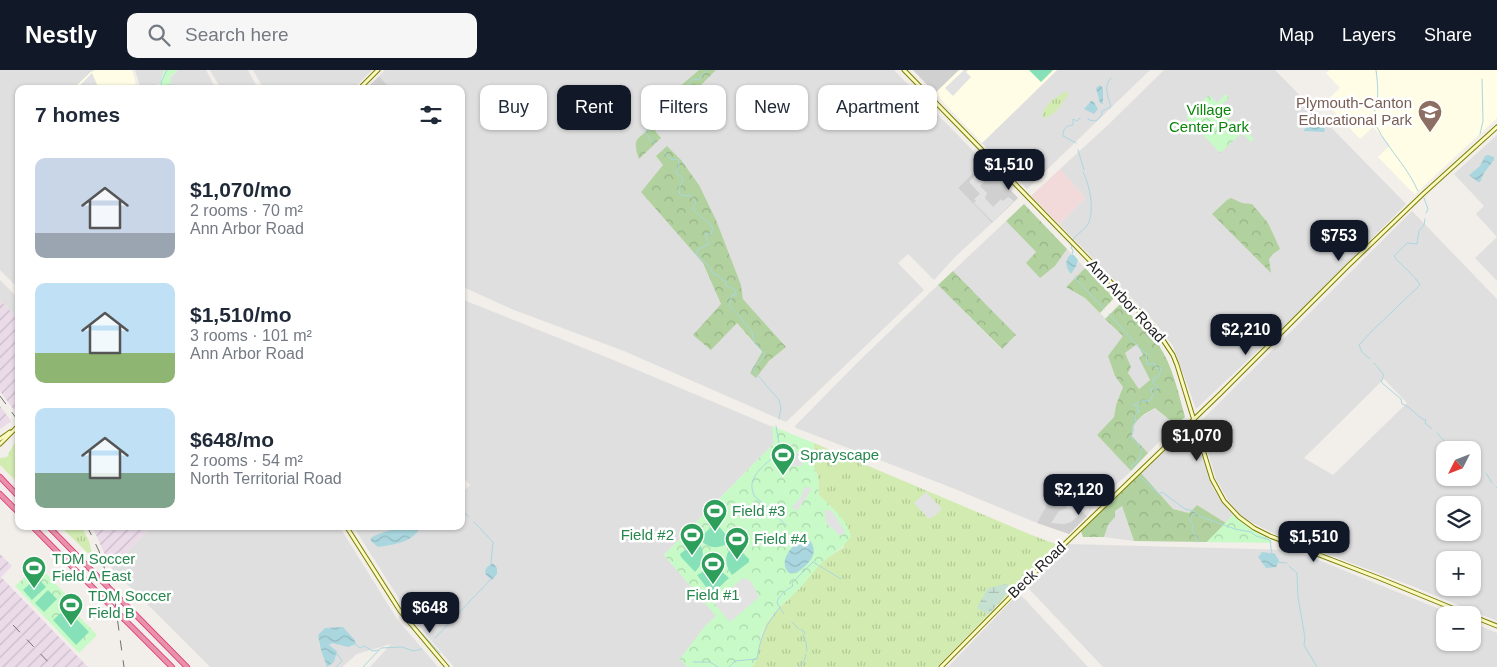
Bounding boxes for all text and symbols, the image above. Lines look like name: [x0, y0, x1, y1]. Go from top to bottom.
search box: [127, 13, 477, 58]
text: Nestly: [25, 21, 97, 48]
icon: search: [145, 21, 173, 49]
text: Search here: [185, 24, 289, 45]
text: Map: [1279, 25, 1314, 45]
text: Layers: [1342, 25, 1396, 45]
text: Share: [1424, 25, 1472, 45]
chip: Buy: [480, 85, 547, 130]
chip: Rent: [557, 85, 631, 130]
chip: Filters: [641, 85, 726, 130]
chip: New: [736, 85, 808, 130]
chip: Apartment: [818, 85, 937, 130]
place label: Plymouth-Canton Educational Park: [1296, 94, 1412, 128]
school or university icon: Plymouth-Canton Educational Park: [1417, 99, 1443, 133]
icon: filters: [417, 101, 445, 129]
park label: Village Center Park: [1169, 101, 1250, 135]
text: 7 homes: [35, 103, 120, 126]
pin: $1,510: [968, 148, 1050, 191]
text: $1,510: [985, 156, 1033, 173]
icon: home: [75, 178, 135, 238]
text: $1,070/mo: [190, 178, 292, 201]
text: 2 rooms · 70 m²: [190, 202, 303, 219]
text: Ann Arbor Road: [190, 220, 304, 237]
pin: $753: [1309, 220, 1369, 262]
text: $753: [1321, 227, 1357, 244]
street label: Ann Arbor Road: [1084, 256, 1169, 345]
icon: home: [75, 303, 135, 363]
text: $1,510/mo: [190, 303, 292, 326]
pin: $2,210: [1205, 314, 1287, 356]
text: $2,210: [1222, 321, 1270, 338]
text: 3 rooms · 101 m²: [190, 327, 312, 344]
text: Ann Arbor Road: [190, 345, 304, 362]
pin: $1,070: [1156, 420, 1238, 462]
text: $1,070: [1173, 427, 1221, 444]
icon: home: [75, 428, 135, 488]
text: $648/mo: [190, 428, 274, 451]
north arrow: [1436, 441, 1481, 486]
map controls: [1436, 441, 1481, 651]
sports icon: Sprayscape: [770, 442, 796, 476]
place label: Sprayscape: [800, 446, 879, 463]
text: 2 rooms · 54 m²: [190, 452, 303, 469]
text: North Territorial Road: [190, 470, 342, 487]
pin: $2,120: [1038, 474, 1120, 516]
text: $2,120: [1055, 481, 1103, 498]
button: layers: [1436, 496, 1481, 541]
sports icon: Field #3: [702, 498, 728, 532]
place label: Field #3: [732, 502, 785, 519]
pin: $1,510: [1273, 520, 1355, 563]
sports icon: Field #2: [679, 522, 705, 556]
place label: Field #2: [621, 526, 674, 543]
sports icon: Field #4: [724, 526, 750, 560]
text: $1,510: [1290, 528, 1338, 545]
place label: Field #4: [754, 530, 807, 547]
street label: Beck Road: [1004, 538, 1069, 601]
place label: TDM Soccer Field A East: [52, 550, 135, 584]
sports icon: Field #1: [700, 551, 726, 585]
button: +: [1436, 551, 1481, 596]
sports icon: TDM Soccer Field A East: [21, 555, 47, 589]
place label: Field #1: [686, 586, 740, 603]
place label: TDM Soccer Field B: [88, 587, 171, 621]
sports icon: TDM Soccer Field B: [58, 592, 84, 626]
pin: $648: [400, 592, 460, 634]
text: $648: [412, 599, 448, 616]
button: −: [1436, 606, 1481, 651]

